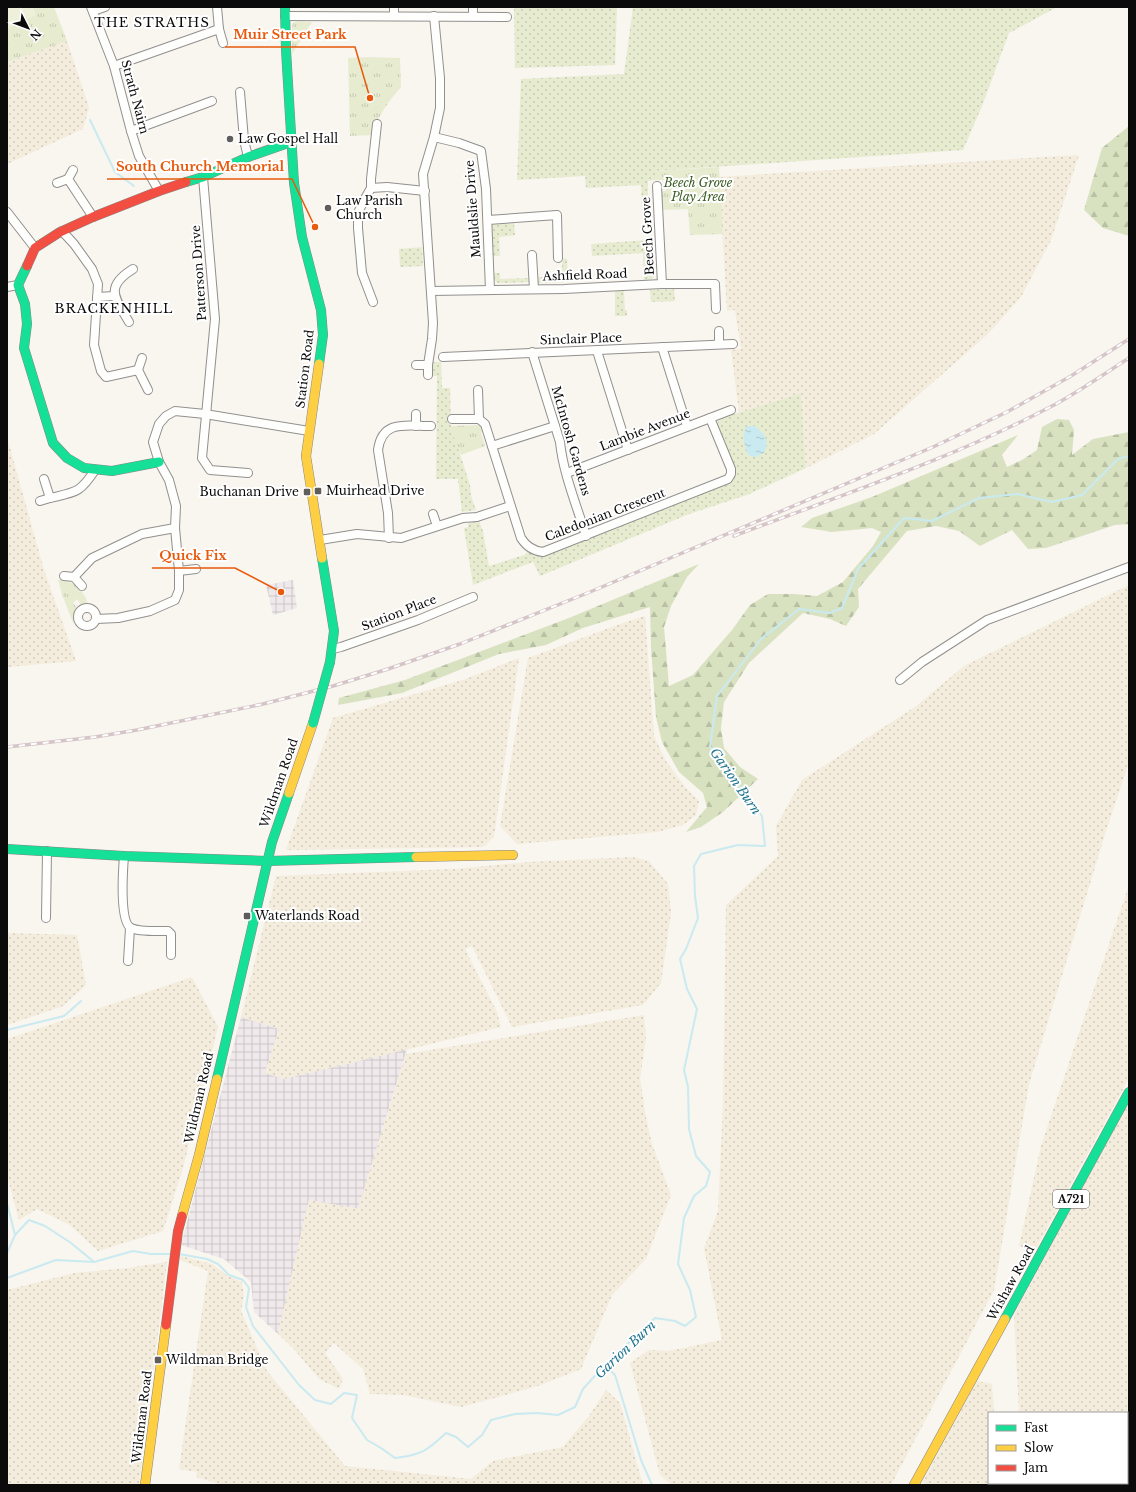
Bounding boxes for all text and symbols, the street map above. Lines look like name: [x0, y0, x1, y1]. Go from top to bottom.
north arrow: [8, 8, 48, 48]
district label: THE STRATHS: [94, 14, 210, 31]
callout: Muir Street Park: [225, 22, 355, 47]
text: N: [26, 26, 44, 44]
text: Muir Street Park: [233, 26, 347, 43]
street label: Strath Nairn: [118, 58, 153, 135]
place label: Law Gospel Hall: [238, 131, 338, 146]
marker: Law Gospel Hall: [225, 134, 235, 144]
callout: South Church Memorial: [107, 154, 292, 179]
text: South Church Memorial: [116, 158, 284, 175]
street label: Mauldslie Drive: [462, 160, 483, 258]
park label: Beech Grove Play Area: [663, 175, 733, 204]
place label: Law Parish Church: [336, 193, 403, 222]
street label: Beech Grove: [638, 196, 657, 276]
marker: Law Parish Church: [323, 203, 333, 213]
street label: Patterson Drive: [188, 225, 209, 321]
street label: Ashfield Road: [541, 266, 628, 284]
district label: BRACKENHILL: [55, 300, 173, 317]
street label: Station Road: [292, 329, 317, 409]
street label: Sinclair Place: [540, 330, 622, 347]
street label: McIntosh Gardens: [549, 384, 594, 497]
street label: Lambie Avenue: [597, 405, 692, 454]
place label: Muirhead Drive: [326, 483, 424, 498]
place label: Buchanan Drive: [200, 484, 299, 499]
street label: Caledonian Crescent: [543, 485, 667, 544]
marker: Muirhead Drive: [313, 486, 323, 496]
marker: Buchanan Drive: [302, 487, 312, 497]
callout: Quick Fix: [152, 543, 235, 568]
text: Quick Fix: [159, 547, 227, 564]
street label: Station Place: [359, 591, 439, 634]
street label: Wildman Road: [256, 736, 301, 830]
water label: Garion Burn: [706, 745, 765, 818]
place label: Waterlands Road: [254, 908, 360, 923]
marker: Waterlands Road: [242, 911, 252, 921]
street label: Wildman Road: [180, 1051, 216, 1146]
road number: A721: [1053, 1190, 1089, 1208]
street label: Wishaw Road: [983, 1243, 1037, 1324]
water label: Garion Burn: [591, 1317, 660, 1382]
place label: Wildman Bridge: [165, 1352, 269, 1367]
marker: Wildman Bridge: [153, 1355, 163, 1365]
street label: Wildman Road: [128, 1370, 155, 1465]
legend: [988, 1412, 1128, 1484]
text: Fast: [1024, 1420, 1049, 1435]
text: Slow: [1024, 1440, 1054, 1455]
text: Jam: [1022, 1460, 1048, 1475]

